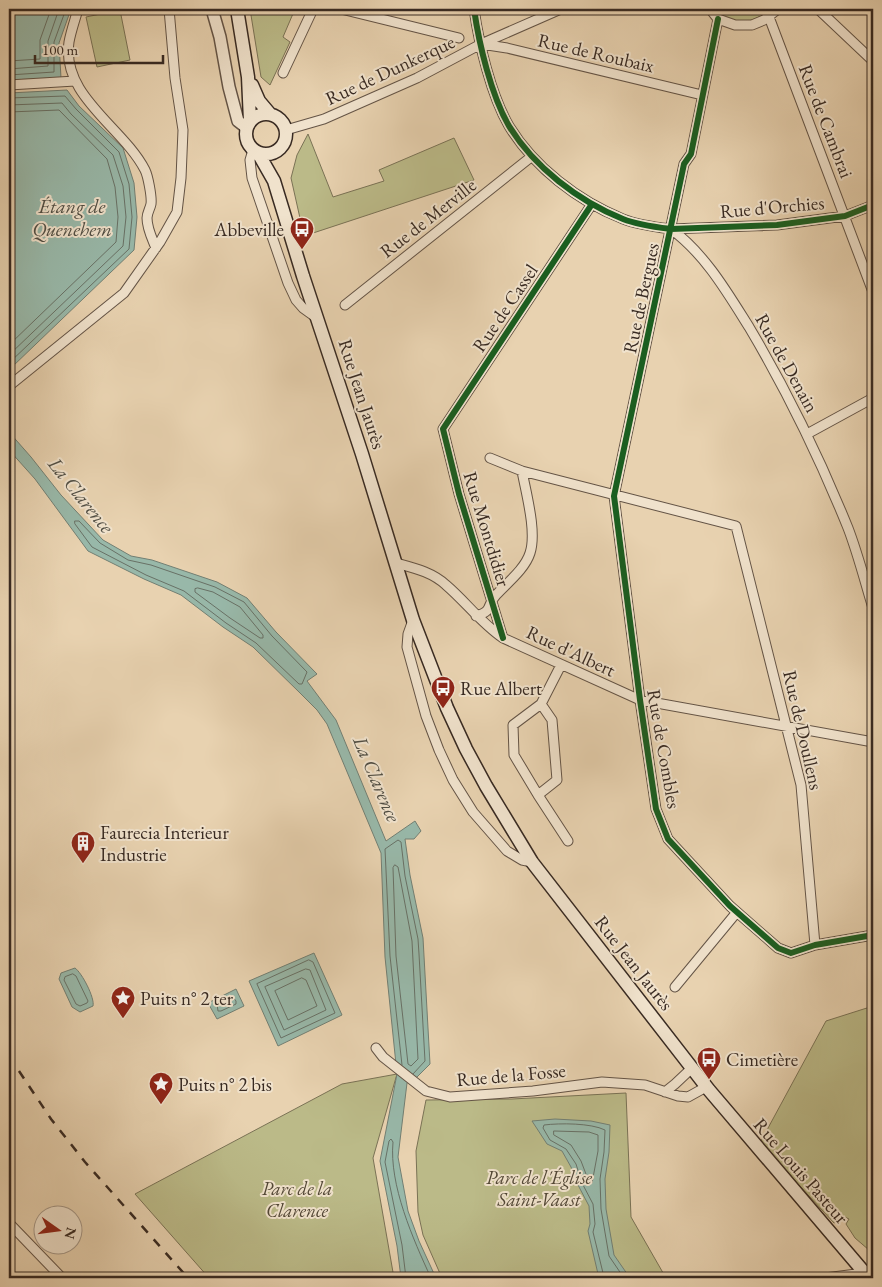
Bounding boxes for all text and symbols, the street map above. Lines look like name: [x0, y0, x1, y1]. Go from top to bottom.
street label: Rue de Roubaix: [536, 28, 657, 79]
street label: Rue de Dunkerque: [321, 29, 459, 111]
scale bar: [35, 32, 162, 64]
text: 100 m: [42, 40, 79, 59]
street label: Rue de Cambrai: [793, 61, 859, 182]
street label: Rue de Merville: [375, 173, 481, 263]
street label: Rue d'Orchies: [719, 190, 825, 224]
water label: Étang de Quenehem: [32, 193, 112, 242]
bus stop icon: Abbeville: [289, 216, 315, 250]
place label: Abbeville: [213, 217, 284, 242]
street label: Rue de Bergues: [617, 240, 665, 356]
street label: Rue de Cassel: [466, 259, 544, 357]
street label: Rue de Denain: [749, 309, 825, 417]
street label: Rue Jean Jaurès: [332, 336, 392, 452]
water label: La Clarence: [42, 451, 120, 539]
street label: Rue Montdidier: [458, 468, 517, 590]
street label: Rue d'Albert: [522, 620, 620, 683]
street label: Rue de Doullens: [777, 668, 829, 792]
bus stop icon: Rue Albert: [430, 675, 456, 709]
place label: Rue Albert: [460, 676, 542, 701]
street label: Rue de Combles: [641, 687, 687, 811]
water label: La Clarence: [347, 731, 407, 826]
place label: Faurecia Interieur Industrie: [100, 820, 229, 867]
building icon: Faurecia Interieur Industrie: [70, 830, 96, 864]
street label: Rue Jean Jaurès: [589, 910, 679, 1016]
place icon: Puits n° 2 ter: [110, 985, 136, 1019]
place label: Puits n° 2 ter: [140, 986, 234, 1011]
bus stop icon: Cimetière: [696, 1046, 722, 1080]
place label: Cimetière: [726, 1047, 798, 1072]
street label: Rue de la Fosse: [455, 1058, 567, 1092]
place icon: Puits n° 2 bis: [148, 1071, 174, 1105]
place label: Puits n° 2 bis: [178, 1072, 272, 1097]
street label: Rue Louis Pasteur: [748, 1113, 854, 1230]
park label: Parc de l'Église Saint-Vaast: [486, 1165, 593, 1212]
park label: Parc de la Clarence: [262, 1176, 332, 1223]
north arrow: [32, 1204, 82, 1254]
text: N: [60, 1225, 81, 1241]

